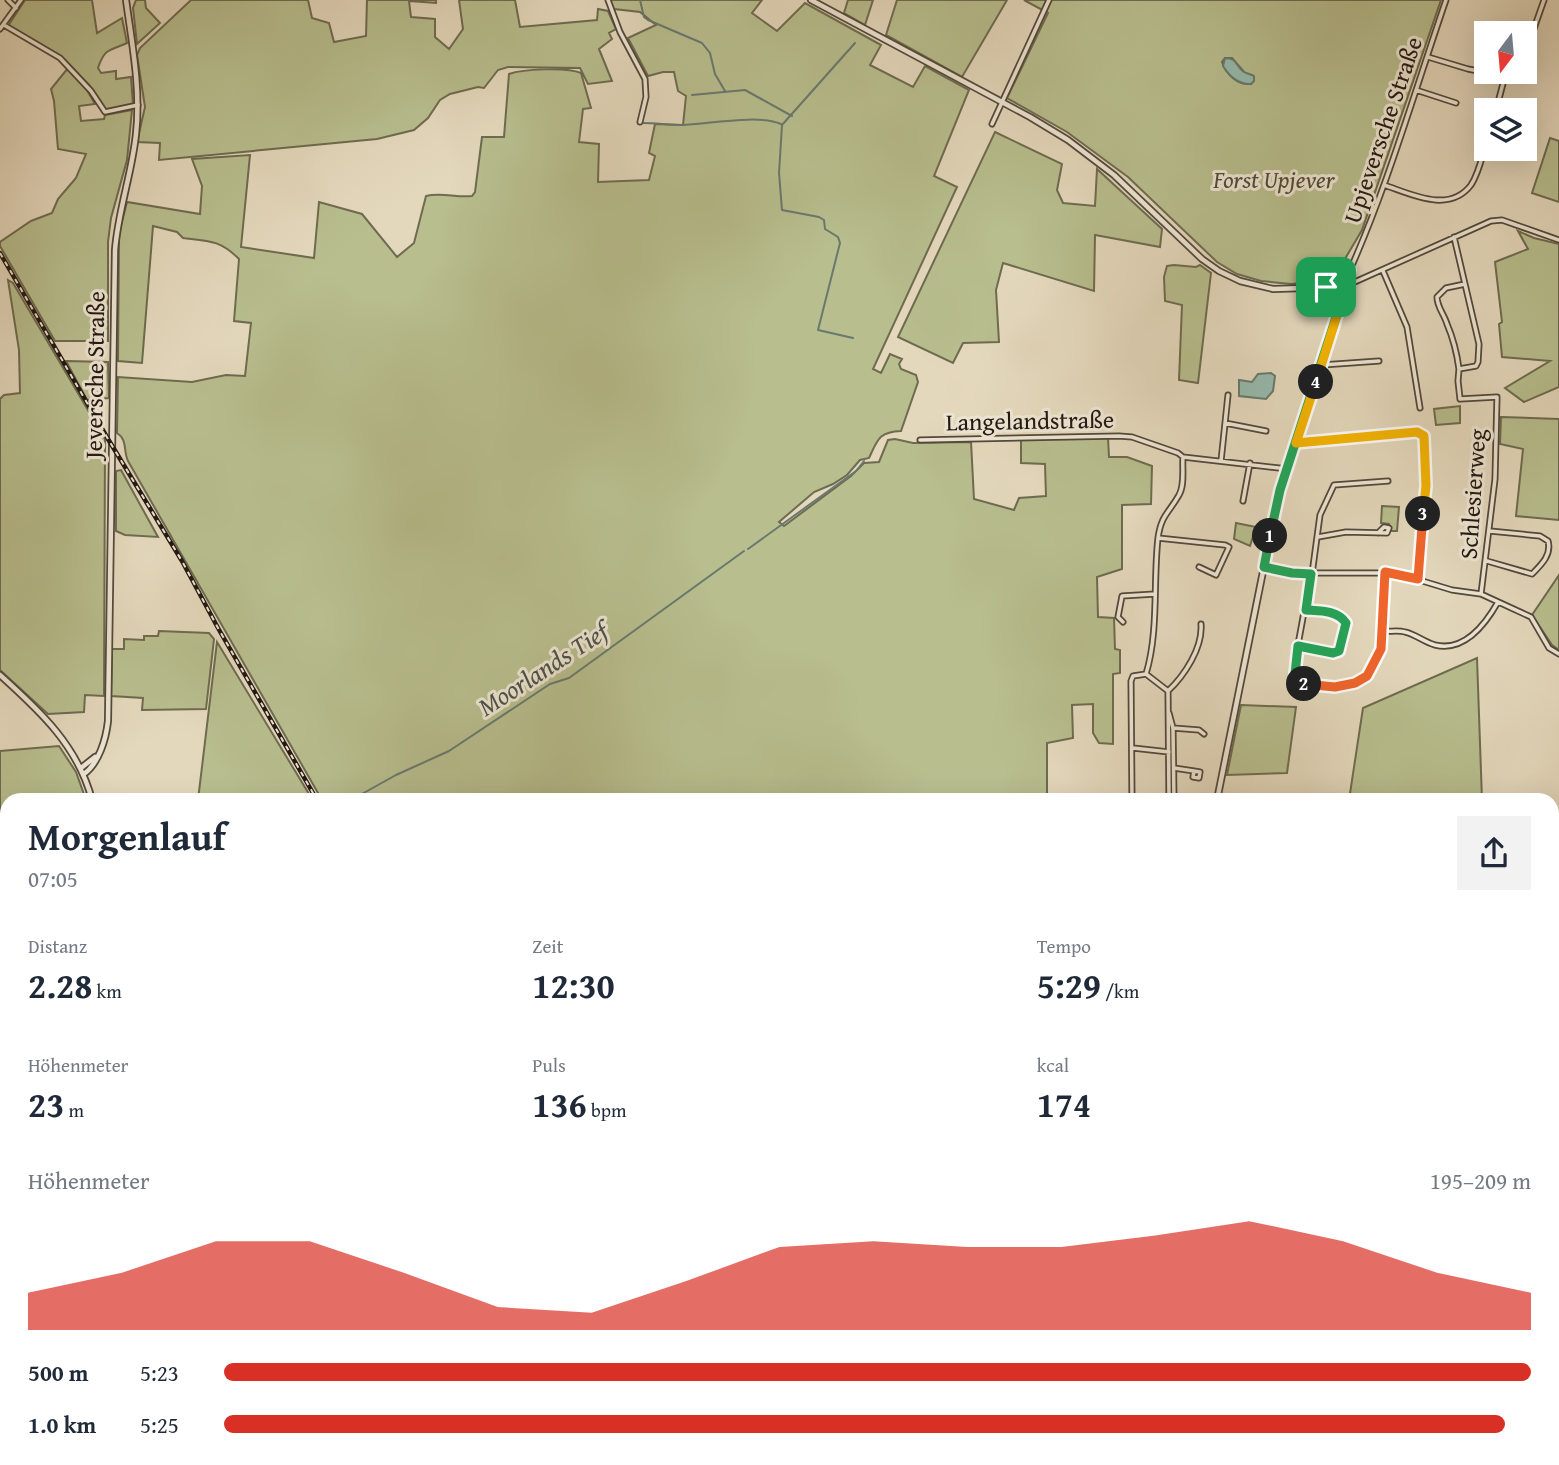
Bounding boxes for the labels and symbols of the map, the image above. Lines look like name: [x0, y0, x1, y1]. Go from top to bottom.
north arrow: [1474, 21, 1536, 84]
street label: Upjeversche Straße: [1334, 32, 1431, 228]
park label: Forst Upjever: [1212, 162, 1336, 197]
pin: [1296, 257, 1356, 317]
street label: Jeversche Straße: [75, 291, 113, 462]
pin: 4: [1298, 364, 1334, 400]
street label: Langelandstraße: [945, 402, 1114, 439]
street label: Schlesierweg: [1450, 428, 1495, 560]
pin: 3: [1406, 496, 1440, 532]
pin: 1: [1252, 518, 1288, 554]
water label: Moorlands Tief: [470, 609, 619, 725]
pin: 2: [1286, 666, 1322, 702]

